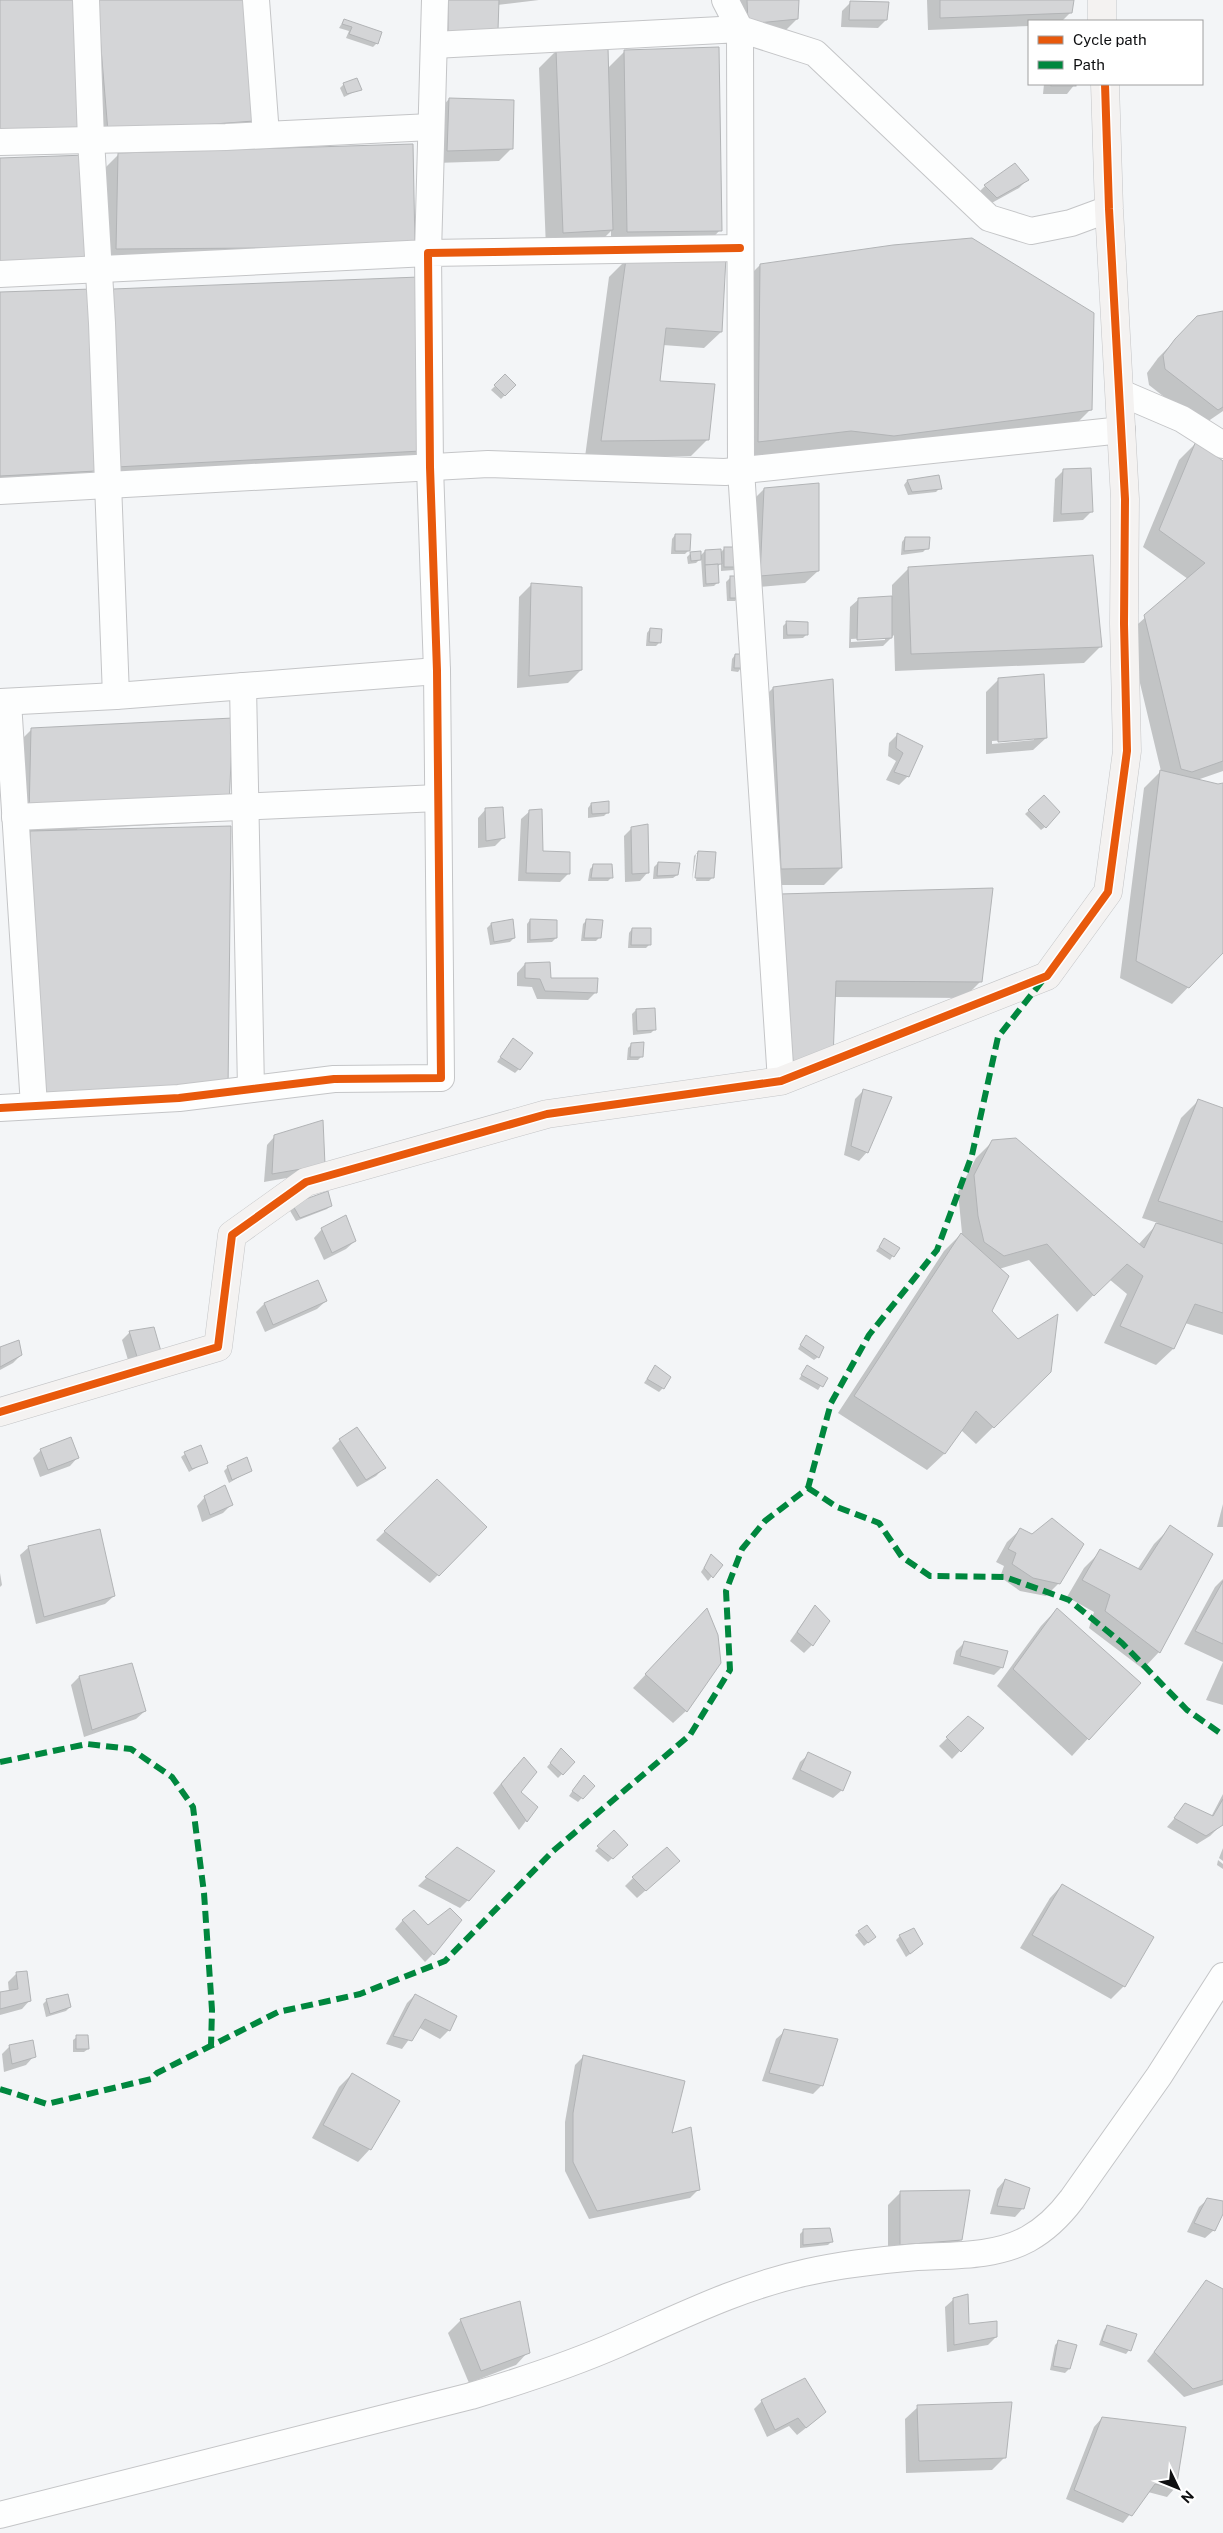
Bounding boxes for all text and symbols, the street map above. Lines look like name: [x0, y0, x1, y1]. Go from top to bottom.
legend: [1028, 20, 1203, 85]
text: Cycle path: [1073, 31, 1147, 48]
text: Path: [1073, 56, 1105, 73]
north arrow: [1153, 2463, 1203, 2513]
text: N: [1178, 2487, 1197, 2506]

